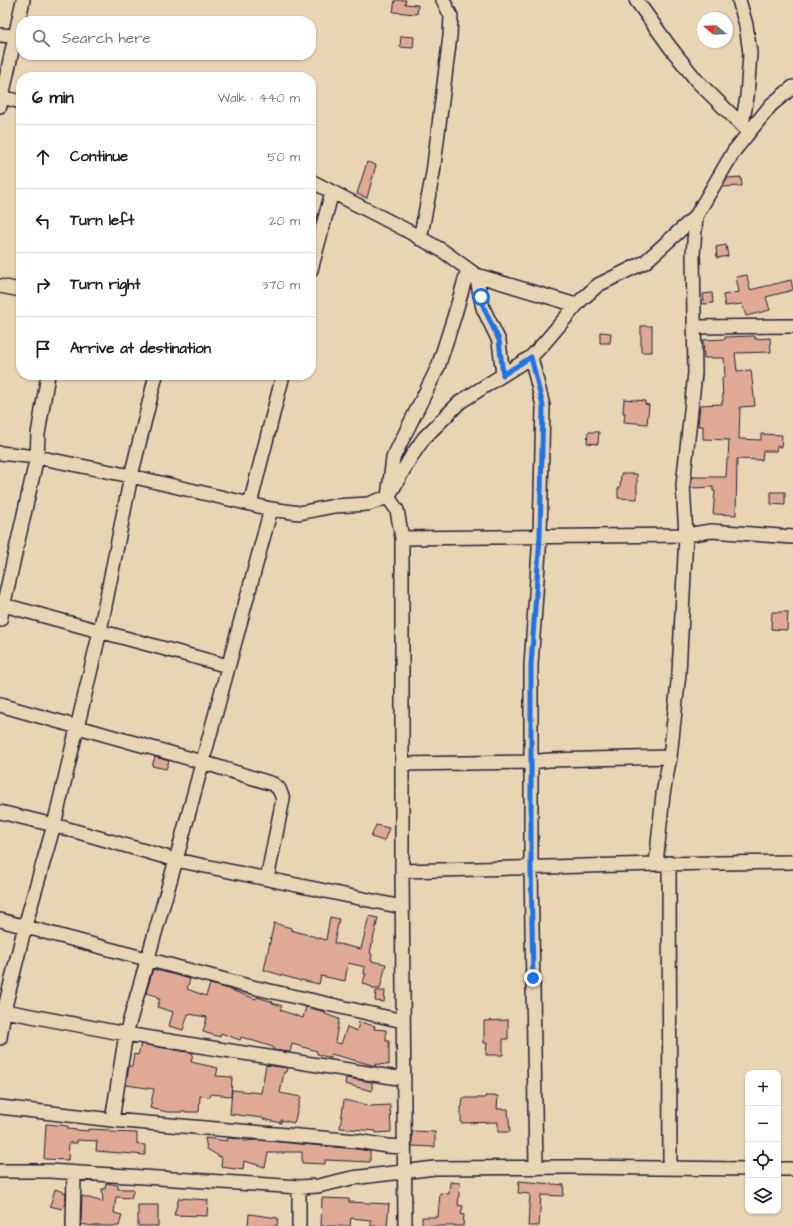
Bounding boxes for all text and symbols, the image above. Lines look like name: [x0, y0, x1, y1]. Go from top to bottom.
north arrow: [697, 12, 733, 48]
search box: [16, 16, 316, 60]
icon: search: [30, 27, 52, 49]
text: Search here: [62, 28, 151, 49]
text: 6 min: [32, 86, 74, 110]
text: Walk · 440 m: [218, 89, 300, 107]
icon: ahead: [32, 146, 54, 168]
text: Continue: [70, 146, 128, 167]
text: 50 m: [267, 148, 300, 166]
icon: left: [32, 210, 54, 232]
text: Turn left: [70, 210, 134, 231]
text: 20 m: [269, 212, 300, 230]
icon: right: [32, 274, 54, 296]
text: Turn right: [70, 274, 141, 295]
text: 370 m: [262, 276, 300, 294]
route start: [472, 288, 490, 306]
icon: arrive: [32, 338, 54, 360]
text: Arrive at destination: [70, 338, 211, 359]
route end: [524, 969, 542, 987]
map controls: [745, 1070, 781, 1214]
button: +: [745, 1070, 781, 1106]
button: −: [745, 1106, 781, 1142]
button: locate: [745, 1142, 781, 1178]
button: layers: [745, 1178, 781, 1214]

